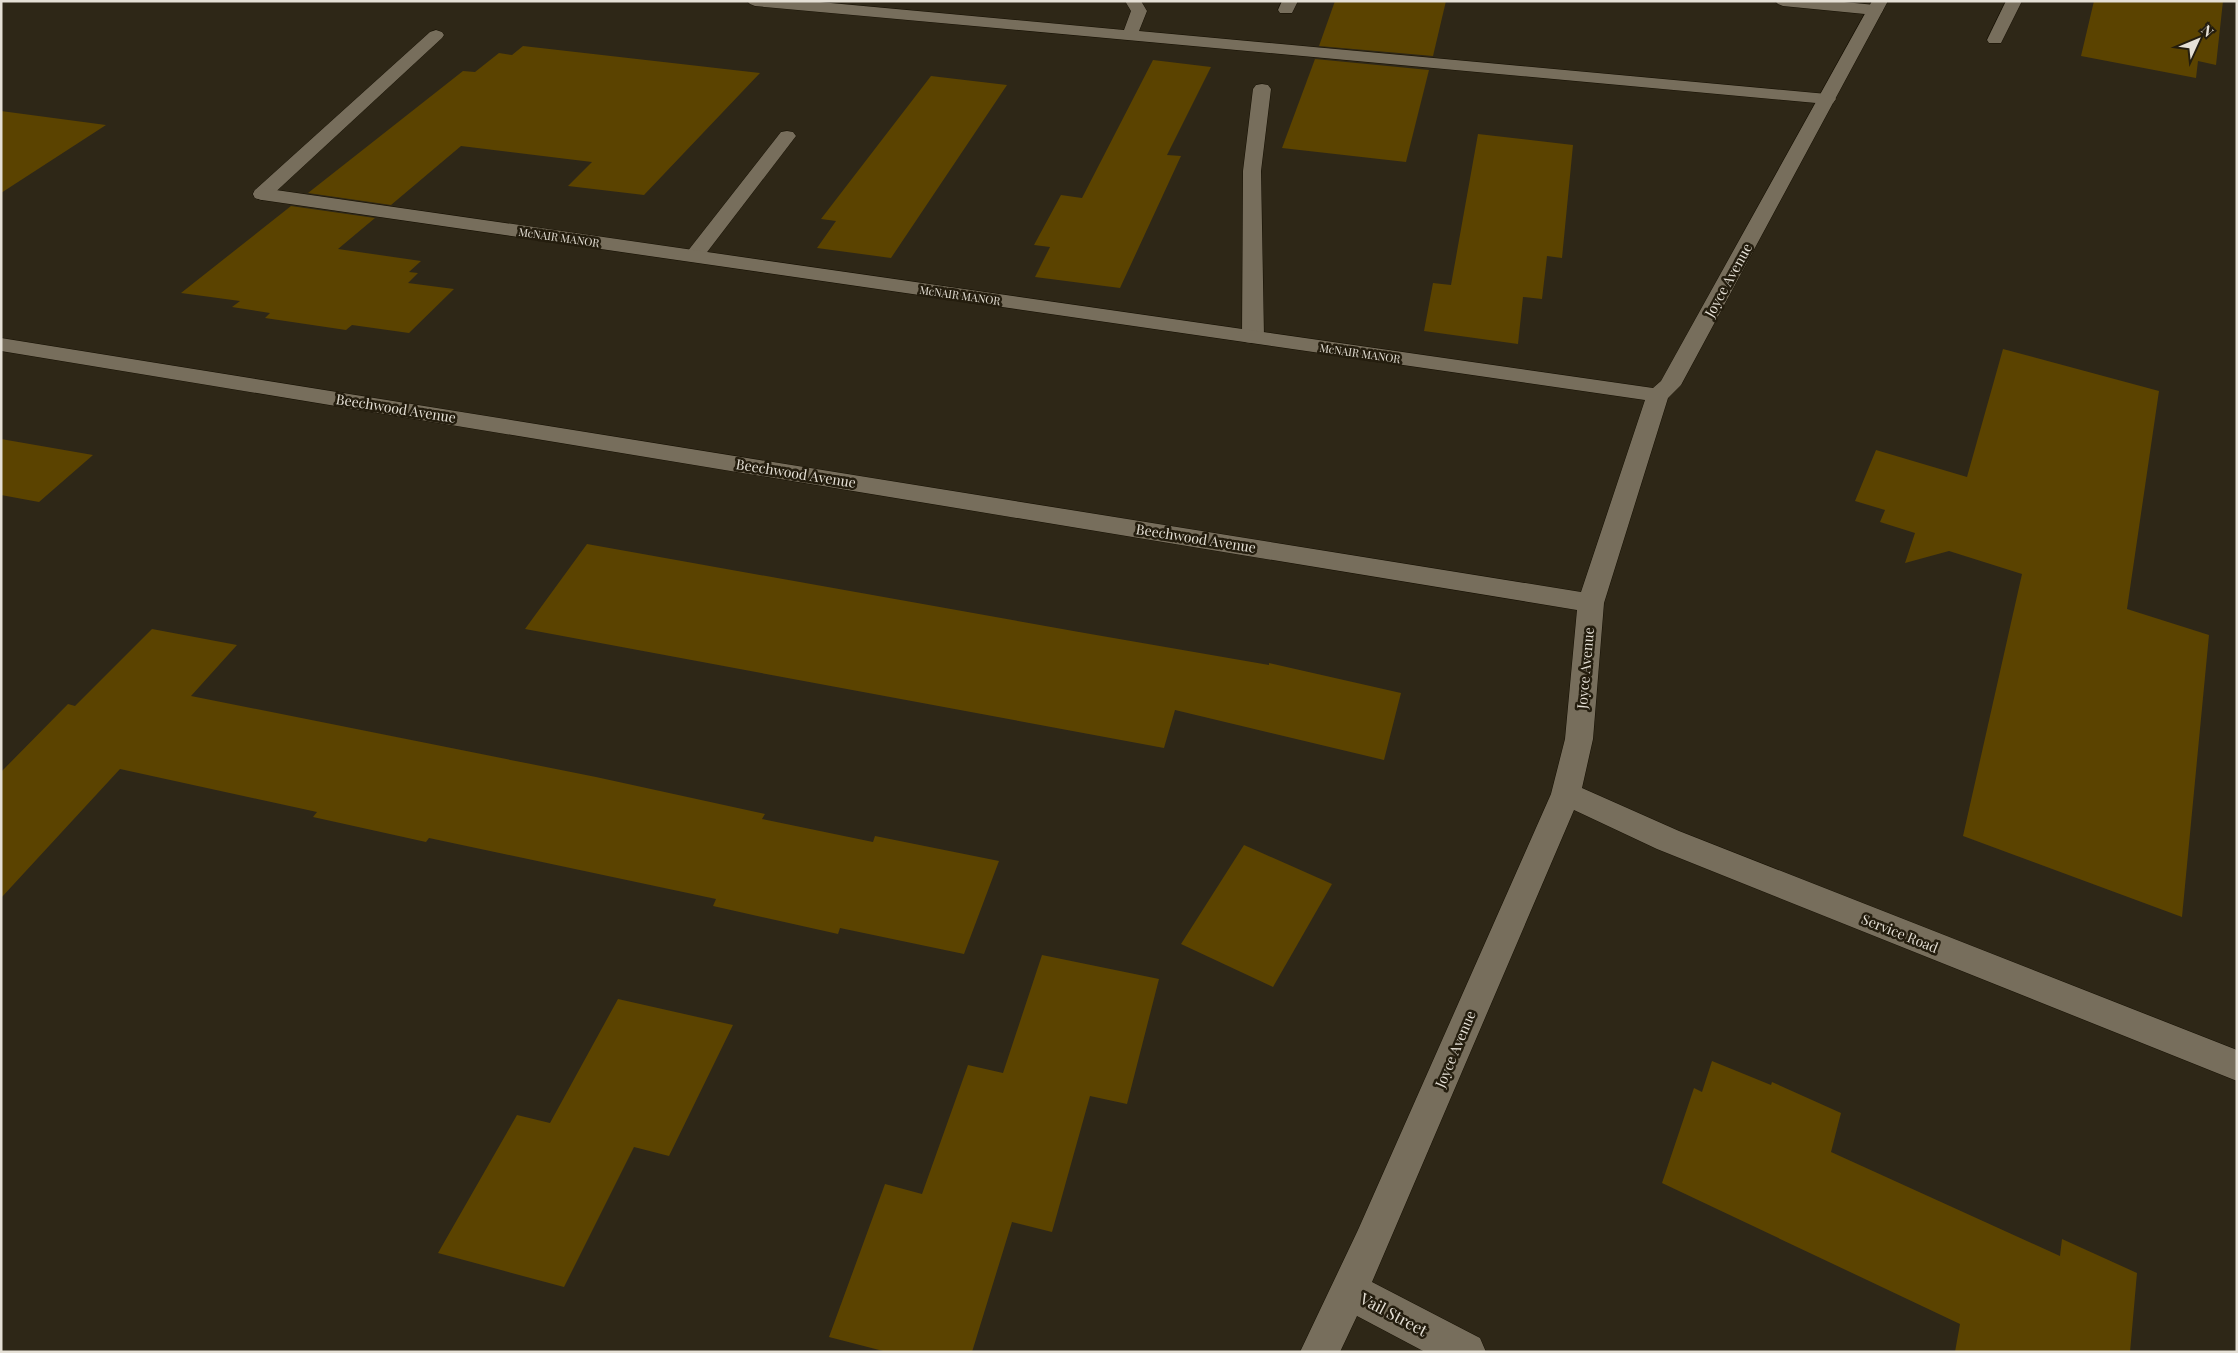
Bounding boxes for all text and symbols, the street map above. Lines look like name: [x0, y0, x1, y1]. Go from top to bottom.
north arrow: [2173, 15, 2223, 65]
text: N: [2197, 20, 2218, 41]
street label: McNAIR MANOR: [517, 224, 601, 250]
street label: Joyce Avenue: [1699, 240, 1756, 321]
street label: McNAIR MANOR: [918, 282, 1002, 308]
street label: McNAIR MANOR: [1318, 340, 1402, 366]
street label: Beechwood Avenue: [335, 389, 457, 427]
street label: Beechwood Avenue: [735, 454, 857, 492]
street label: Beechwood Avenue: [1135, 519, 1257, 557]
street label: Joyce Avenue: [1572, 626, 1598, 711]
street label: Service Road: [1859, 909, 1941, 957]
street label: Joyce Avenue: [1430, 1008, 1480, 1091]
street label: Vail Street: [1356, 1287, 1432, 1341]

